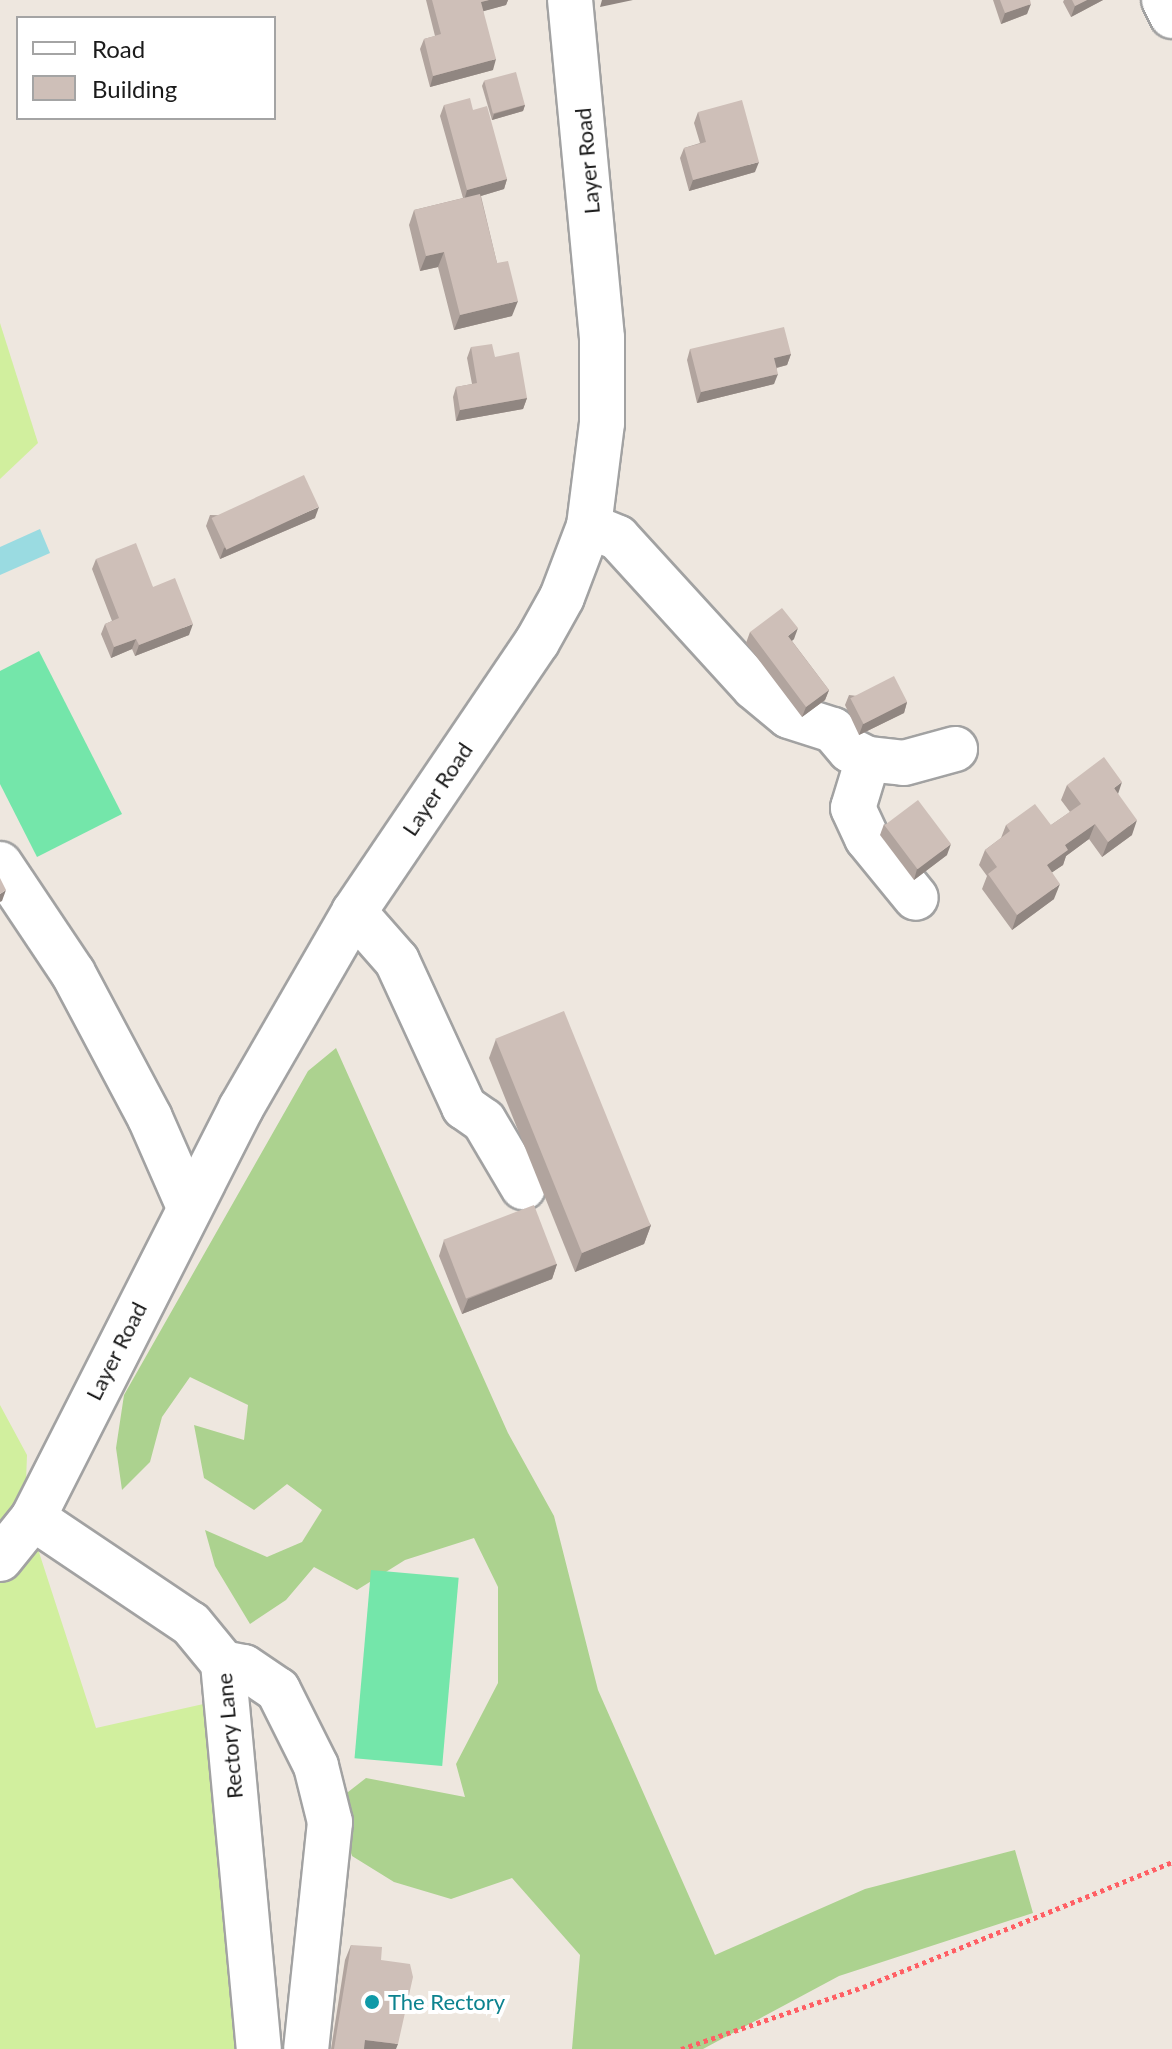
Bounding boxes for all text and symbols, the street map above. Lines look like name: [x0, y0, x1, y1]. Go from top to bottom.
legend: [16, 16, 276, 120]
text: Road: [92, 34, 145, 63]
text: Building: [92, 74, 177, 103]
street label: Layer Road: [569, 107, 605, 215]
street label: Layer Road: [396, 737, 478, 841]
street label: Layer Road: [80, 1297, 152, 1405]
street label: Rectory Lane: [210, 1672, 248, 1800]
place label: The Rectory: [388, 1989, 505, 2015]
marker: The Rectory: [363, 1993, 381, 2011]

